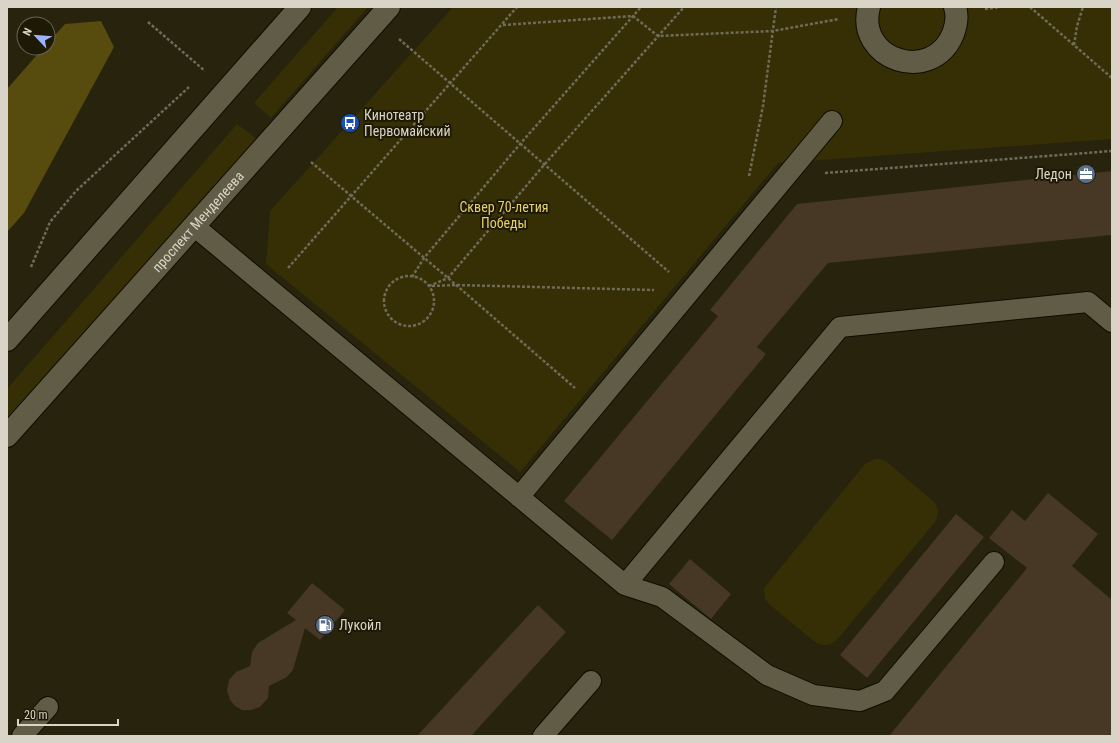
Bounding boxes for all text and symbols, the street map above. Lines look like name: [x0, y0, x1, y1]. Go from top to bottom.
north arrow: [16, 16, 56, 56]
text: N: [20, 26, 35, 38]
place label: Кинотеатр Первомайский: [364, 107, 451, 139]
bus stop icon: Кинотеатр Первомайский: [339, 112, 361, 134]
office icon: Ледон: [1075, 163, 1097, 185]
place label: Ледон: [1035, 166, 1072, 182]
street label: проспект Менделеева: [149, 168, 247, 275]
park label: Сквер 70-летия Победы: [459, 199, 549, 231]
fuel station icon: Лукойл: [314, 614, 336, 636]
place label: Лукойл: [339, 617, 381, 633]
scale bar: [18, 701, 118, 727]
text: 20 m: [24, 708, 48, 722]

